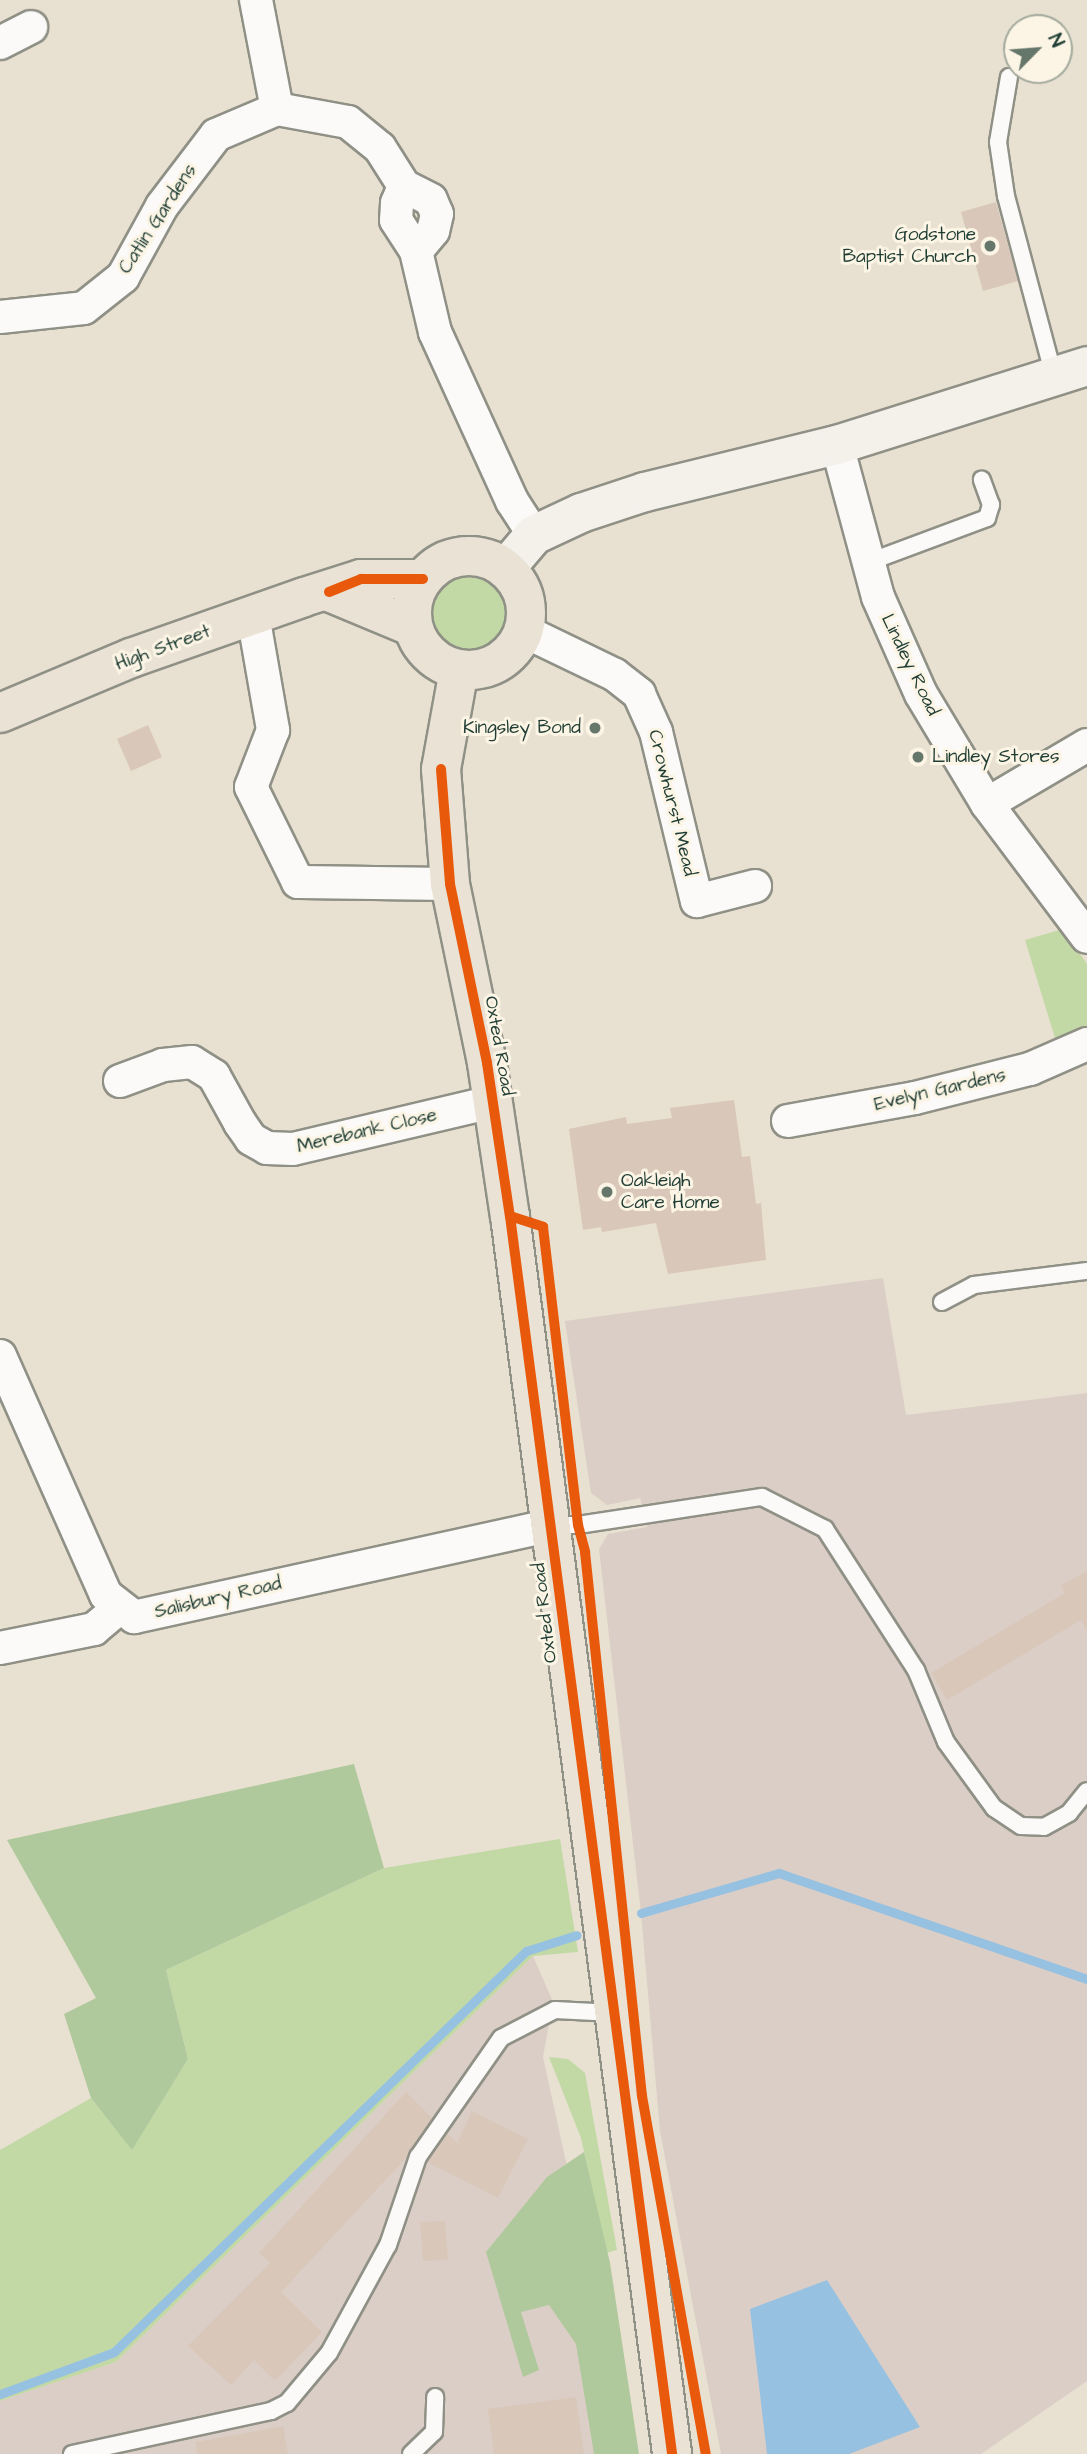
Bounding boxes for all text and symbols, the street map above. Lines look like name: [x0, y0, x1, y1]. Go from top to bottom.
north arrow: [1003, 14, 1073, 84]
text: N: [1041, 30, 1070, 52]
street label: Catlin Gardens: [114, 160, 202, 278]
place label: Godstone Baptist Church: [842, 224, 976, 268]
marker: Godstone Baptist Church: [982, 238, 998, 254]
street label: Lindley Road: [876, 610, 944, 720]
street label: High Street: [112, 620, 214, 676]
place label: Kingsley Bond: [463, 717, 581, 739]
marker: Kingsley Bond: [587, 720, 603, 736]
street label: Crowhurst Mead: [643, 728, 701, 878]
place label: Lindley Stores: [932, 746, 1059, 768]
marker: Lindley Stores: [910, 749, 926, 765]
street label: Oxted Road: [479, 994, 519, 1098]
street label: Evelyn Gardens: [872, 1064, 1008, 1116]
street label: Merebank Close: [295, 1104, 439, 1158]
place label: Oakleigh Care Home: [621, 1170, 720, 1214]
marker: Oakleigh Care Home: [599, 1184, 615, 1200]
street label: Oxted Road: [528, 1562, 562, 1664]
street label: Salisbury Road: [152, 1572, 284, 1624]

